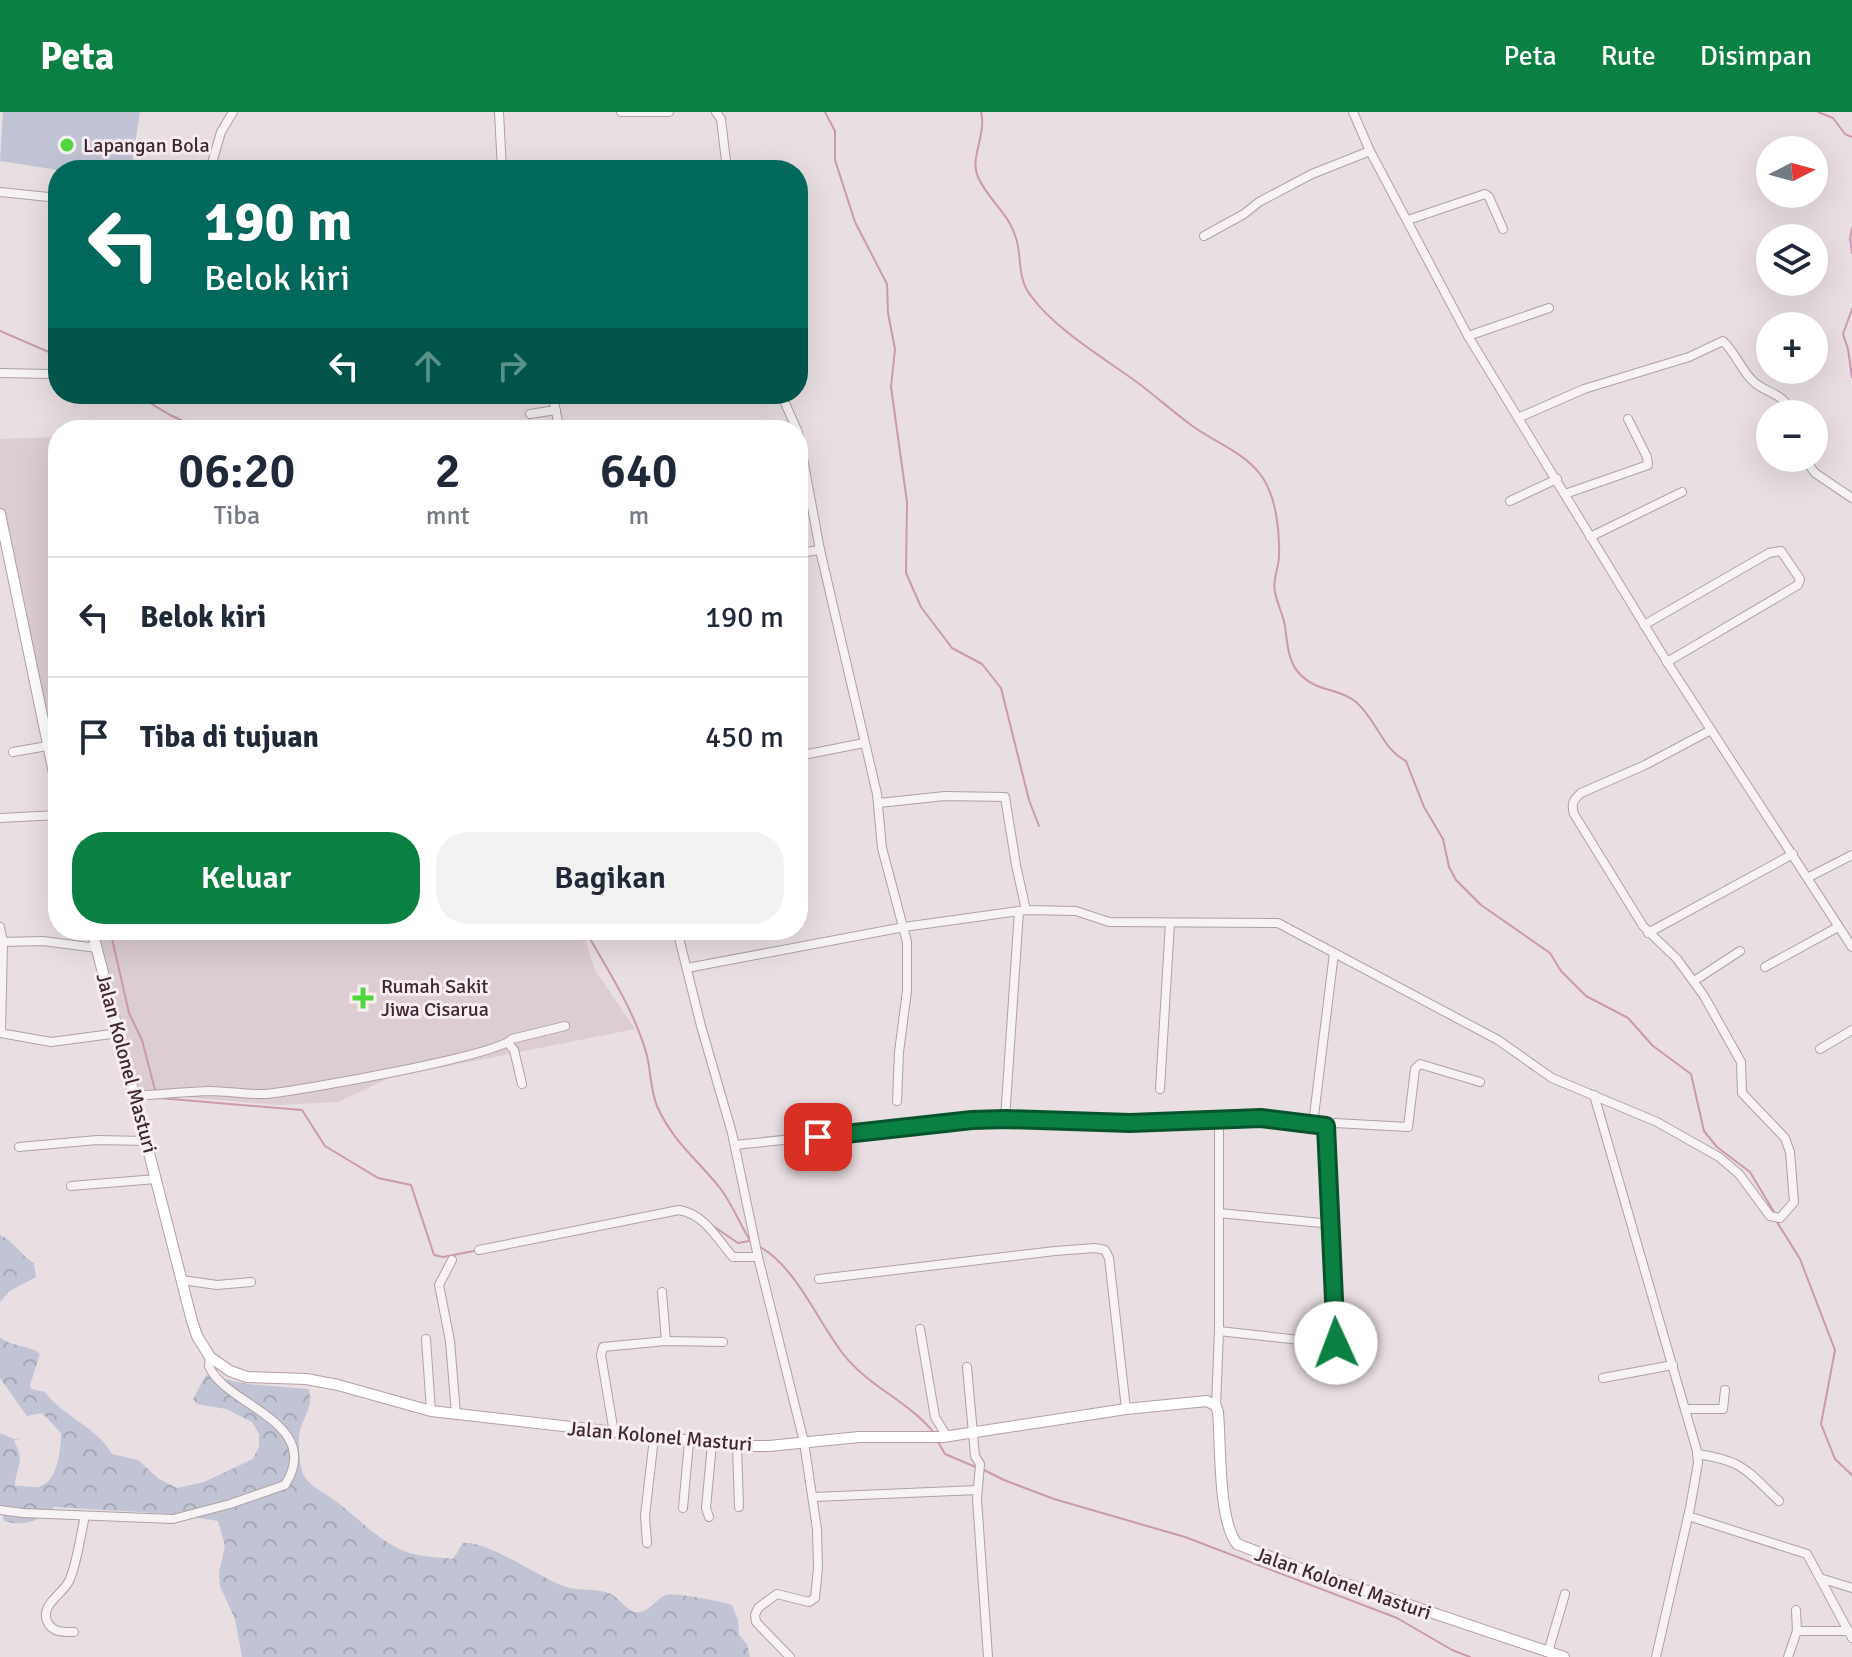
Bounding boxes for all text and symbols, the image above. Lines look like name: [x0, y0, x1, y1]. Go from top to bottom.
text: Peta: [40, 33, 114, 80]
text: Peta: [1504, 39, 1557, 73]
text: Rute: [1601, 39, 1656, 73]
text: Disimpan: [1700, 39, 1812, 73]
place label: Lapangan Bola: [83, 133, 210, 158]
marker: Lapangan Bola: [58, 136, 76, 154]
north arrow: [1756, 136, 1828, 208]
map controls: [1756, 136, 1828, 472]
text: 190 m: [204, 187, 352, 256]
icon: left: [72, 192, 176, 296]
button: layers: [1756, 224, 1828, 296]
text: Belok kiri: [204, 256, 350, 301]
button: +: [1756, 312, 1828, 384]
icon: left: [322, 344, 366, 388]
icon: ahead: [406, 344, 450, 388]
icon: right: [490, 344, 534, 388]
button: −: [1756, 400, 1828, 472]
text: 06:20: [178, 442, 295, 501]
text: 2: [435, 442, 461, 501]
text: 640: [600, 442, 678, 501]
text: Tiba: [213, 500, 260, 532]
text: mnt: [426, 500, 470, 532]
text: m: [629, 500, 649, 532]
icon: left: [72, 595, 116, 639]
text: Belok kiri: [140, 599, 266, 636]
text: 190 m: [705, 599, 784, 636]
icon: arrive: [72, 715, 116, 759]
text: Tiba di tujuan: [140, 719, 319, 756]
text: 450 m: [705, 719, 784, 756]
button: Keluar: [72, 832, 420, 924]
button: Bagikan: [436, 832, 784, 924]
street label: Jalan Kolonel Masturi: [90, 970, 163, 1156]
place label: Rumah Sakit Jiwa Cisarua: [381, 974, 489, 1022]
marker: Rumah Sakit Jiwa Cisarua: [352, 987, 374, 1009]
pin: [784, 1103, 852, 1171]
icon: arrive: [796, 1115, 840, 1159]
position arrow: [1294, 1301, 1378, 1385]
street label: Jalan Kolonel Masturi: [567, 1416, 753, 1457]
street label: Jalan Kolonel Masturi: [1251, 1541, 1435, 1625]

